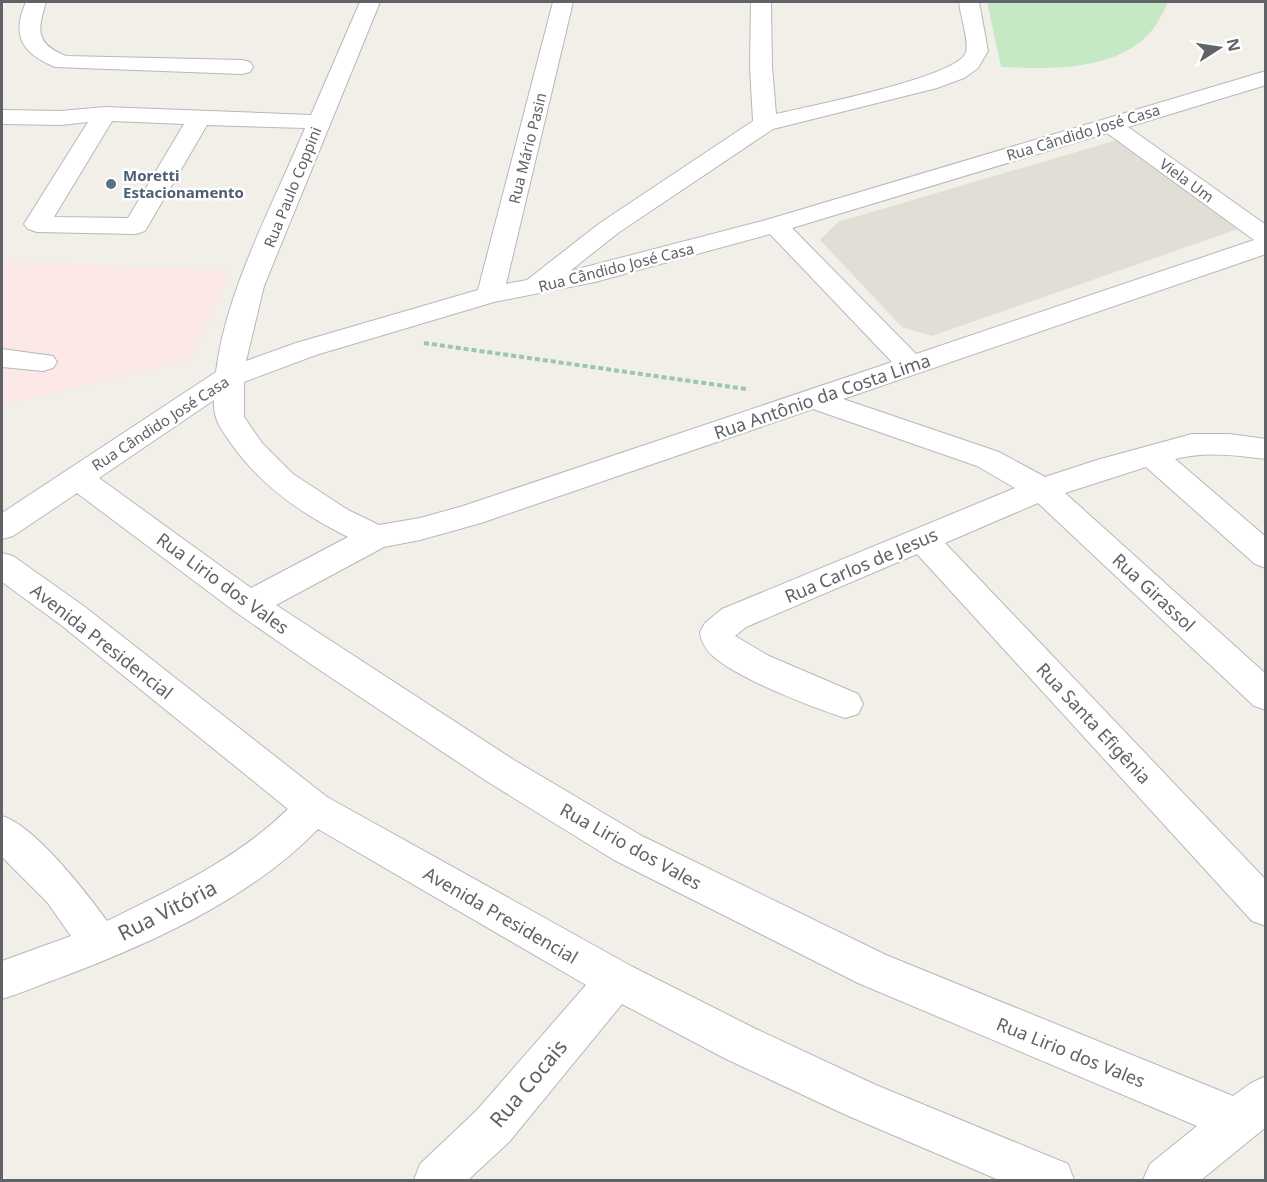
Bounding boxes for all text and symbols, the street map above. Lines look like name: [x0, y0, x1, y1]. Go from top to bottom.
north arrow: [1189, 18, 1249, 78]
text: N: [1222, 36, 1246, 54]
street label: Rua Mário Pasin: [504, 90, 550, 206]
street label: Rua Cândido José Casa: [1004, 99, 1162, 165]
street label: Rua Paulo Coppini: [259, 124, 325, 250]
street label: Viela Um: [1156, 154, 1218, 206]
place label: Moretti Estacionamento: [123, 165, 244, 202]
marker: Moretti Estacionamento: [104, 177, 118, 191]
street label: Rua Cândido José Casa: [536, 238, 696, 296]
street label: Rua Antônio da Costa Lima: [711, 348, 933, 444]
street label: Rua Cândido José Casa: [88, 371, 232, 475]
street label: Rua Carlos de Jesus: [781, 522, 941, 608]
street label: Rua Lirio dos Vales: [152, 527, 294, 639]
street label: Rua Girassol: [1107, 547, 1201, 637]
street label: Avenida Presidencial: [26, 578, 178, 704]
street label: Rua Santa Efigênia: [1032, 657, 1156, 789]
street label: Rua Lirio dos Vales: [556, 797, 706, 895]
street label: Avenida Presidencial: [420, 861, 582, 969]
street label: Rua Vitória: [113, 873, 221, 947]
street label: Rua Lirio dos Vales: [993, 1011, 1149, 1093]
street label: Rua Cocais: [483, 1033, 573, 1133]

